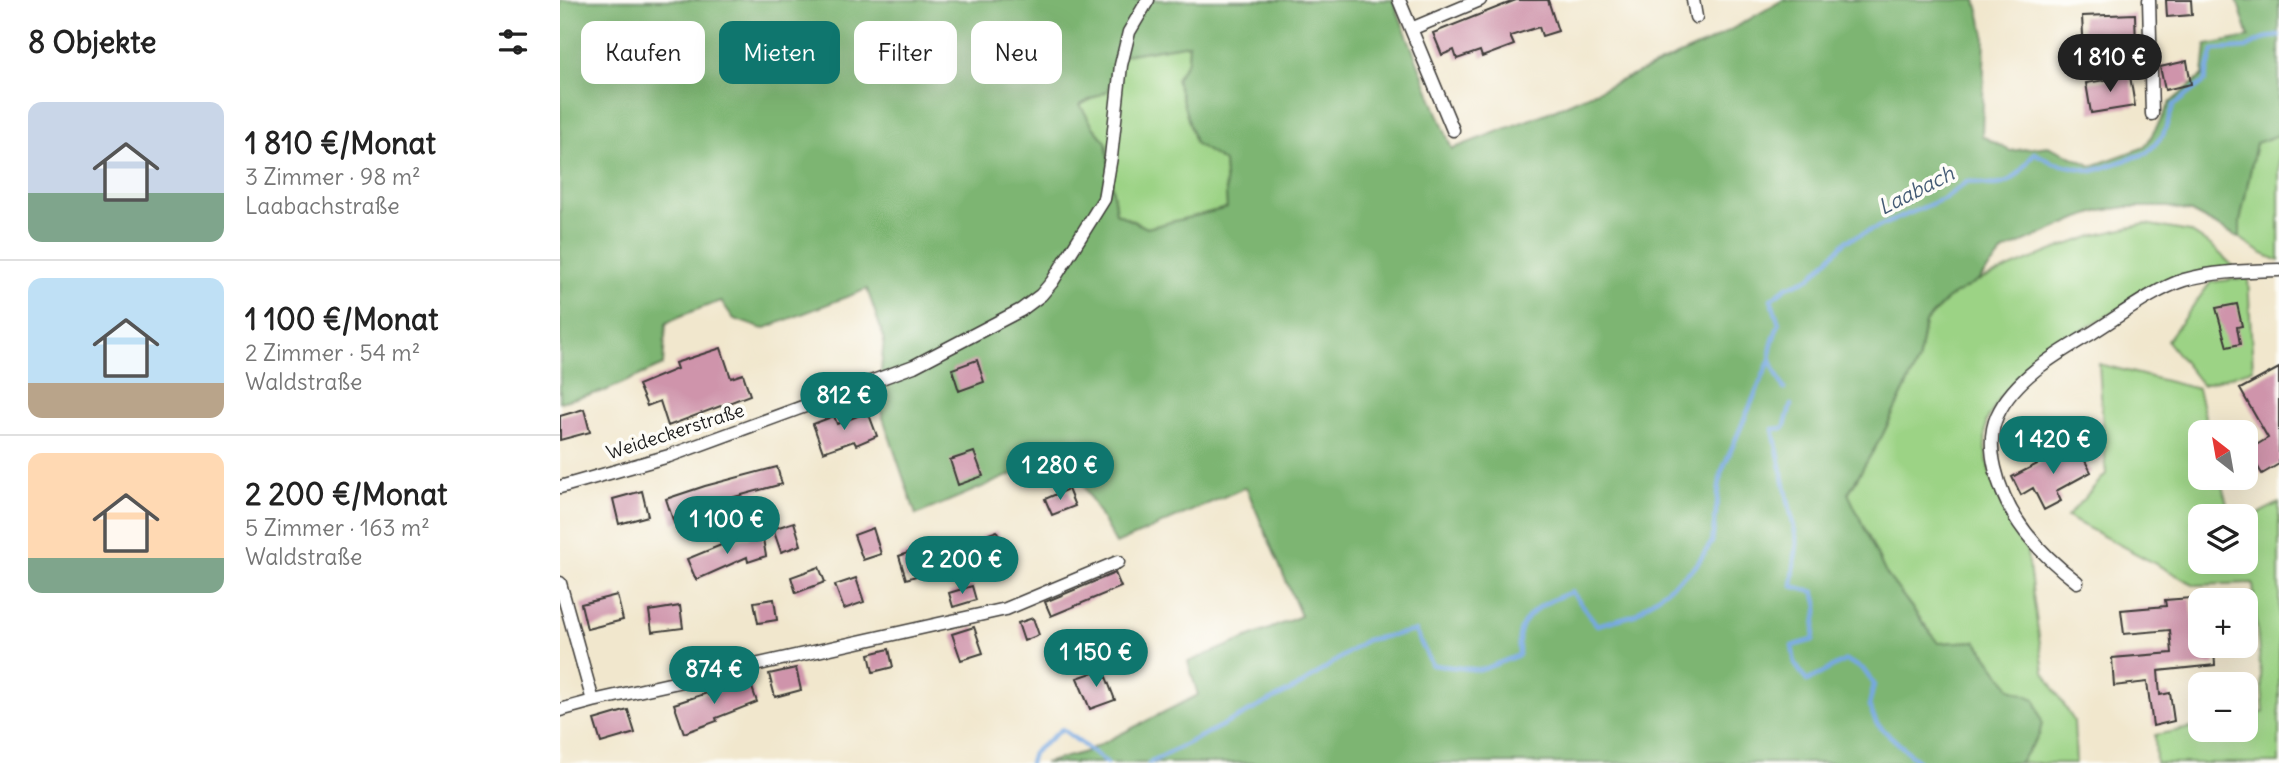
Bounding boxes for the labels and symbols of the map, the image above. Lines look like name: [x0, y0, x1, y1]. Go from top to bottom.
pin: 1 810 €: [2045, 34, 2175, 94]
water label: Laabach: [1874, 159, 1959, 221]
pin: 812 €: [795, 372, 893, 432]
street label: Weideckerstraße: [603, 397, 747, 465]
pin: 1 420 €: [1988, 416, 2118, 476]
north arrow: [2188, 420, 2258, 490]
pin: 1 280 €: [995, 442, 1125, 502]
pin: 1 100 €: [662, 496, 792, 556]
pin: 2 200 €: [897, 536, 1027, 596]
pin: 1 150 €: [1031, 630, 1161, 689]
pin: 874 €: [665, 646, 763, 706]

